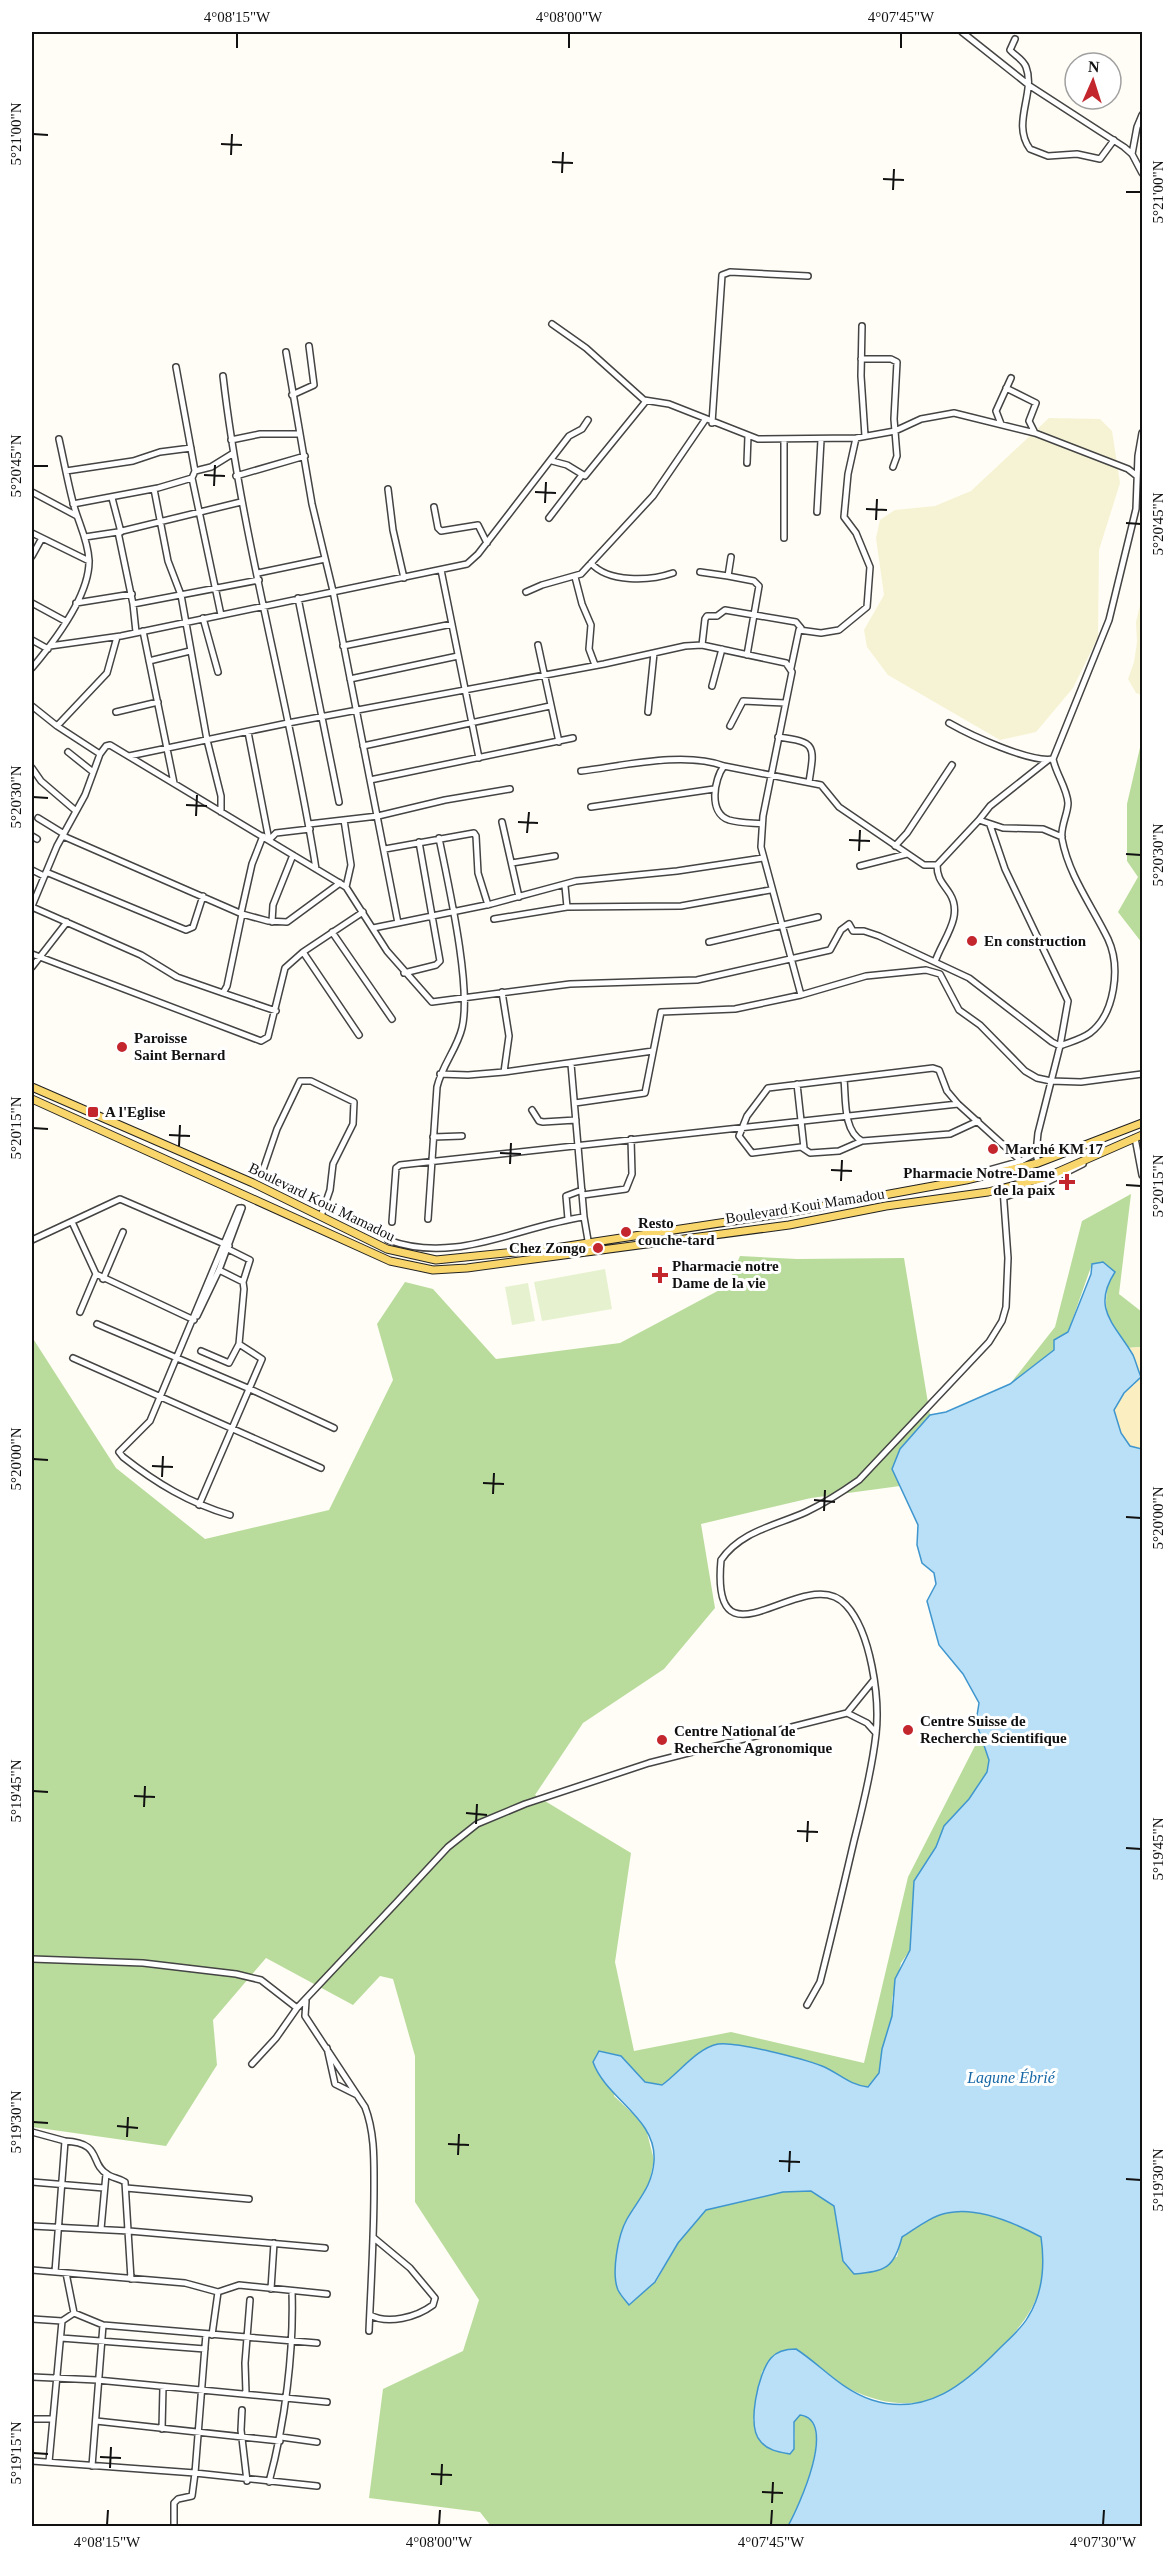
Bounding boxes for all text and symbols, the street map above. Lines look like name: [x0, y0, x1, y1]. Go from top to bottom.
text: 4°08'15"W: [204, 9, 271, 25]
text: 4°08'00"W: [536, 9, 603, 25]
text: 4°07'45"W: [868, 9, 935, 25]
north arrow: [1063, 51, 1123, 111]
text: N: [1088, 58, 1100, 75]
text: 5°21'00"N: [8, 102, 24, 166]
text: 5°21'00"N: [1150, 160, 1166, 224]
text: 5°20'45"N: [8, 434, 24, 498]
text: 5°20'45"N: [1150, 492, 1166, 556]
text: 5°20'30"N: [8, 765, 24, 829]
text: 5°20'30"N: [1150, 823, 1166, 887]
place label: En construction: [984, 933, 1087, 949]
marker: En construction: [965, 934, 979, 948]
place label: Paroisse Saint Bernard: [134, 1030, 226, 1063]
marker: Paroisse Saint Bernard: [115, 1040, 129, 1054]
text: 5°20'15"N: [8, 1096, 24, 1160]
place label: A l'Eglise: [105, 1104, 166, 1120]
marker: A l'Eglise: [86, 1105, 100, 1119]
place label: Marché KM 17: [1005, 1141, 1104, 1157]
marker: Marché KM 17: [986, 1142, 1000, 1156]
text: 5°20'15"N: [1150, 1154, 1166, 1218]
street label: Boulevard Koui Mamadou: [246, 1160, 398, 1245]
place label: Pharmacie Notre-Dame de la paix: [903, 1165, 1055, 1198]
marker: Pharmacie Notre-Dame de la paix: [1060, 1175, 1074, 1189]
street label: Boulevard Koui Mamadou: [724, 1185, 886, 1226]
place label: Resto couche-tard: [638, 1215, 715, 1248]
marker: Resto couche-tard: [619, 1225, 633, 1239]
place label: Chez Zongo: [509, 1240, 586, 1256]
marker: Chez Zongo: [591, 1241, 605, 1255]
place label: Pharmacie notre Dame de la vie: [672, 1258, 779, 1291]
marker: Pharmacie notre Dame de la vie: [653, 1268, 667, 1282]
text: 5°20'00"N: [8, 1427, 24, 1491]
text: 5°20'00"N: [1150, 1486, 1166, 1550]
place label: Centre Suisse de Recherche Scientifique: [920, 1713, 1067, 1746]
place label: Centre National de Recherche Agronomique: [674, 1723, 833, 1756]
marker: Centre Suisse de Recherche Scientifique: [901, 1723, 915, 1737]
marker: Centre National de Recherche Agronomique: [655, 1733, 669, 1747]
text: 5°19'45"N: [8, 1759, 24, 1823]
text: 5°19'45"N: [1150, 1817, 1166, 1881]
water label: Lagune Ébrié: [966, 2068, 1056, 2087]
text: 5°19'30"N: [8, 2090, 24, 2154]
text: 5°19'30"N: [1150, 2148, 1166, 2212]
text: 5°19'15"N: [8, 2421, 24, 2485]
text: 4°08'15"W: [74, 2534, 141, 2550]
text: 4°08'00"W: [406, 2534, 473, 2550]
text: 4°07'45"W: [738, 2534, 805, 2550]
text: 4°07'30"W: [1070, 2534, 1137, 2550]

